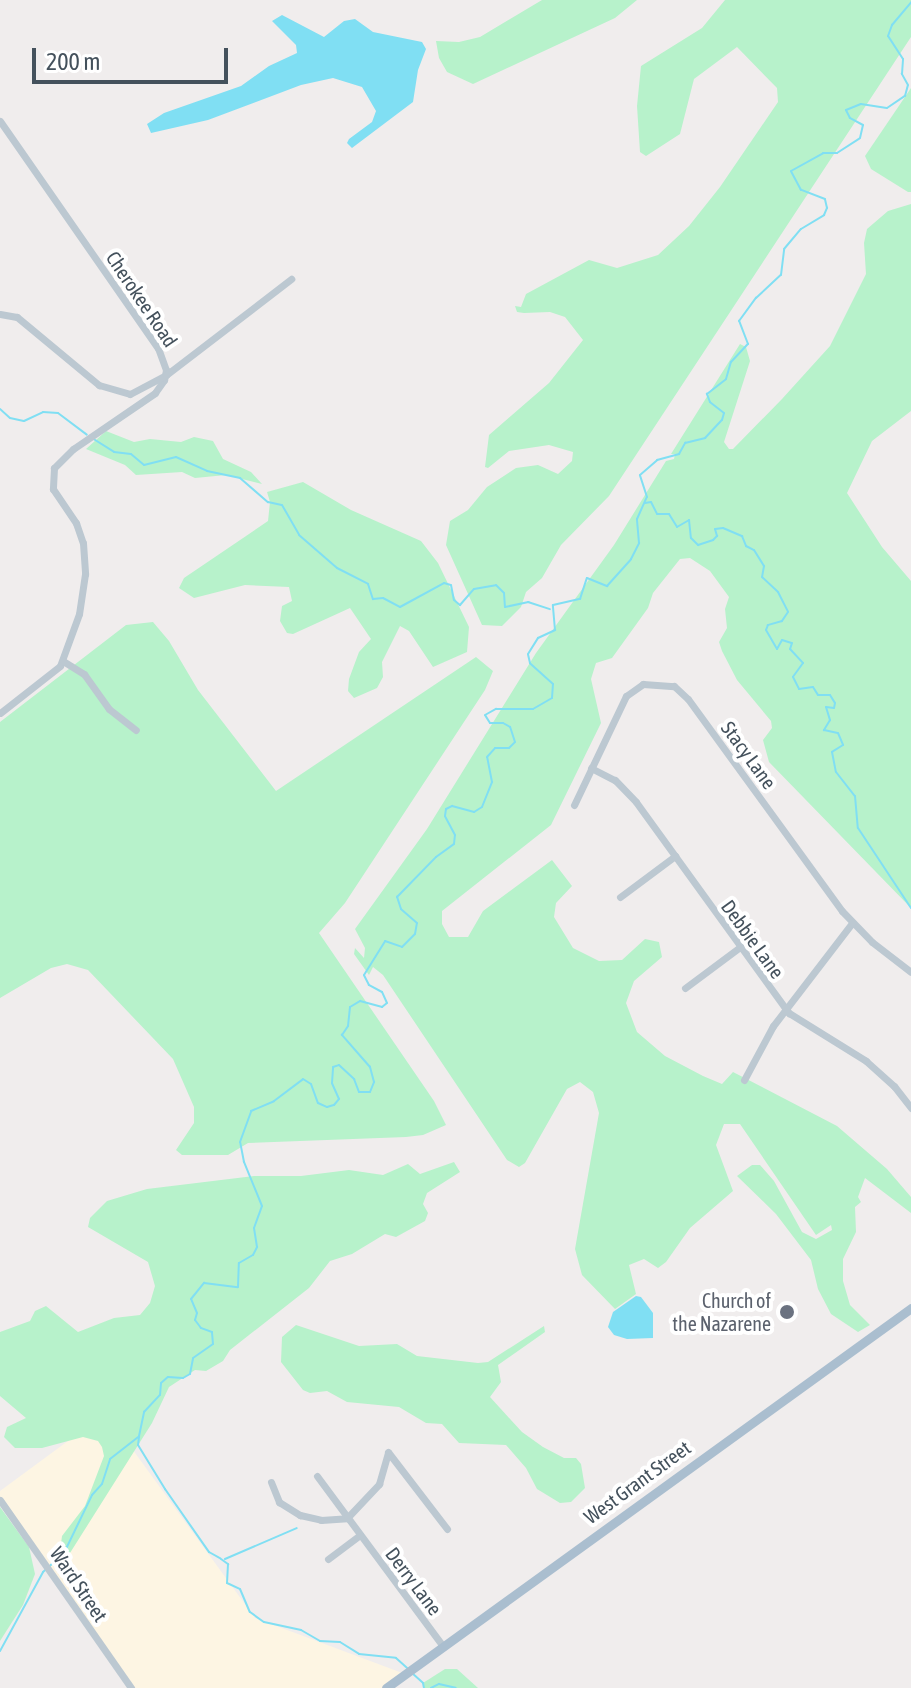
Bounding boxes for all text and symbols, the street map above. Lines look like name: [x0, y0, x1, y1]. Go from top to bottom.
scale bar: [36, 32, 232, 82]
text: 200 m: [46, 48, 100, 75]
street label: Cherokee Road: [101, 247, 183, 351]
street label: Stacy Lane: [716, 717, 782, 793]
street label: Debbie Lane: [716, 895, 790, 983]
place label: Church of the Nazarene: [672, 1288, 771, 1335]
marker: Church of the Nazarene: [778, 1303, 796, 1321]
street label: West Grant Street: [579, 1435, 695, 1529]
street label: Ward Street: [45, 1542, 113, 1626]
street label: Derry Lane: [381, 1542, 447, 1620]

